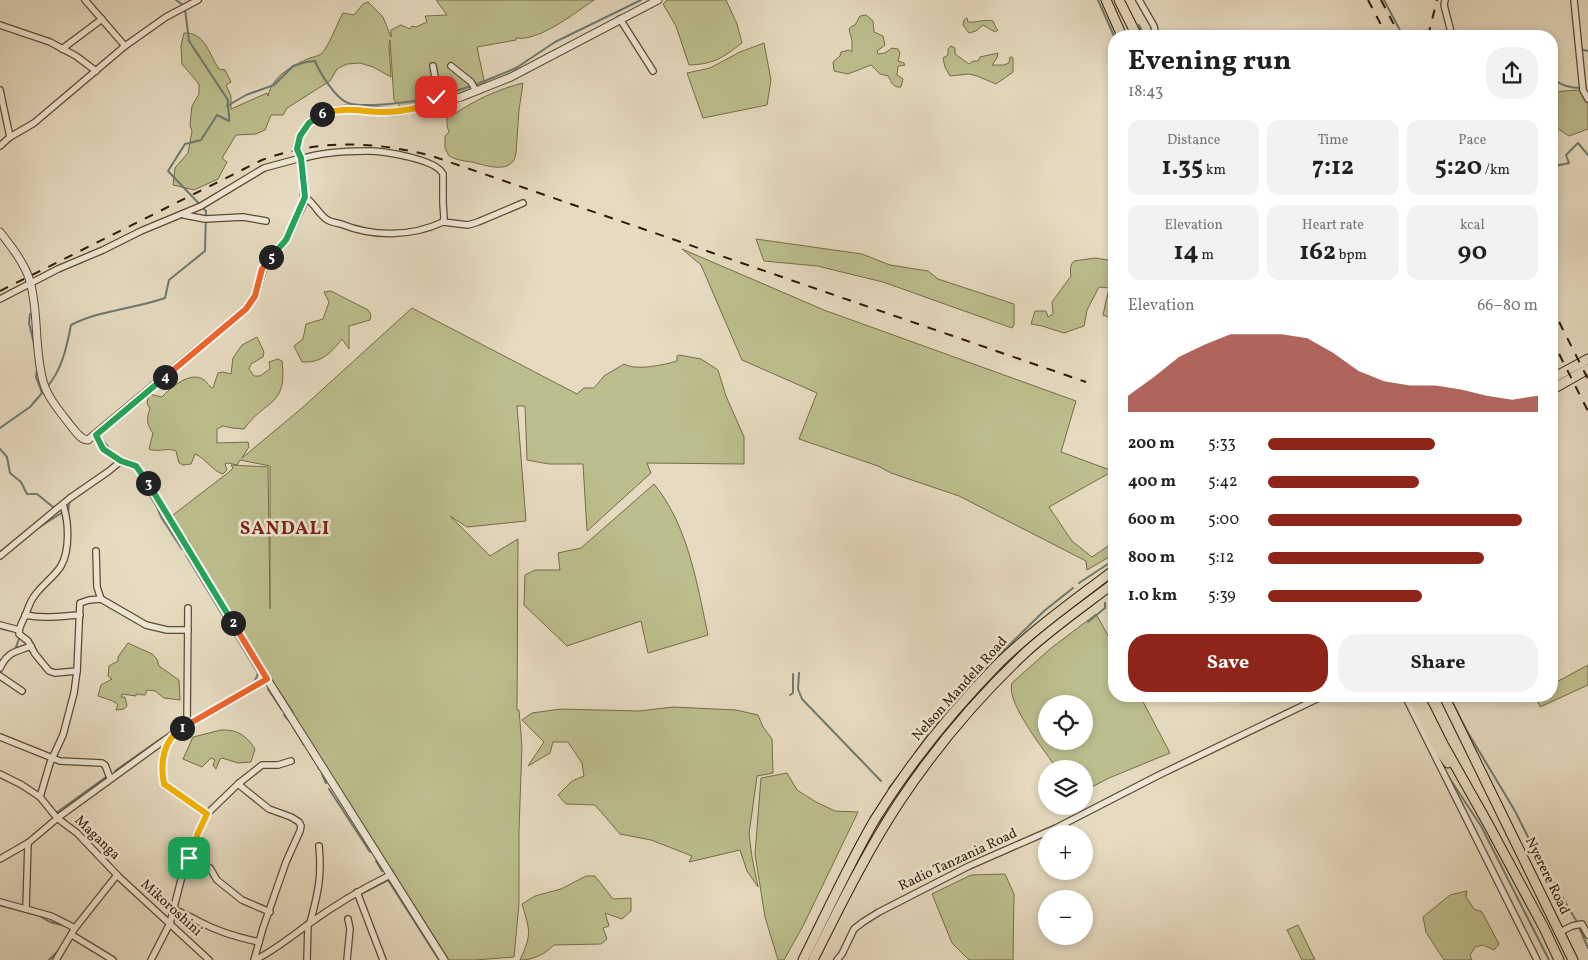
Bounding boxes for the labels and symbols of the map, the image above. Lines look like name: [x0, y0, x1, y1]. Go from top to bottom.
pin: [415, 76, 457, 118]
pin: 6: [310, 102, 334, 126]
pin: 5: [258, 244, 284, 270]
pin: 4: [152, 364, 178, 390]
pin: 3: [136, 470, 160, 496]
district label: SANDALI: [240, 516, 330, 542]
pin: 2: [220, 610, 246, 636]
street label: Nelson Mandela Road: [908, 633, 1012, 745]
pin: 1: [170, 716, 194, 740]
street label: Maganga: [70, 811, 124, 865]
street label: Radio Tanzania Road: [895, 824, 1021, 896]
street label: Nyerere Road: [1520, 834, 1574, 918]
pin: [168, 837, 210, 879]
street label: Mikoroshini: [136, 875, 206, 941]

